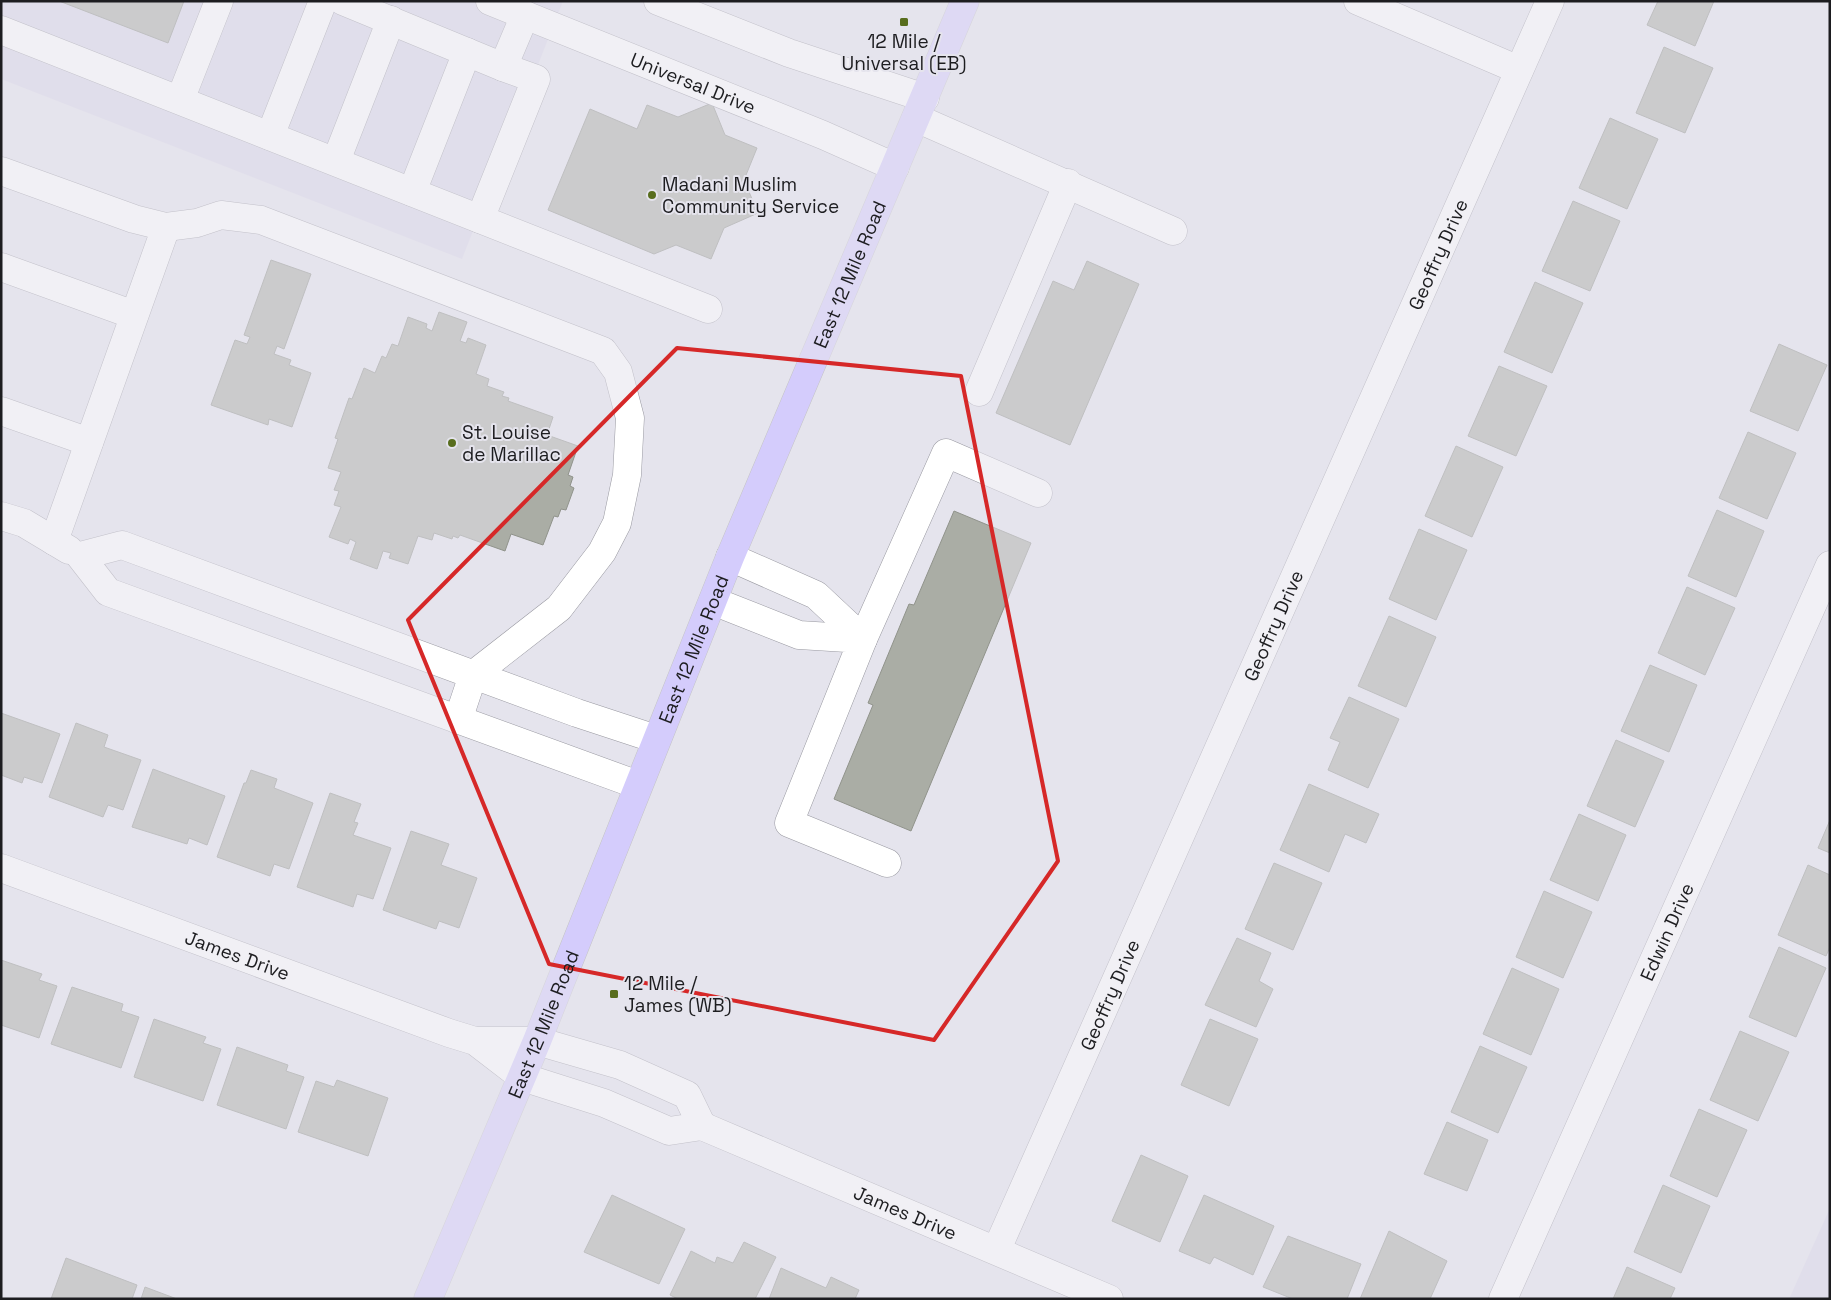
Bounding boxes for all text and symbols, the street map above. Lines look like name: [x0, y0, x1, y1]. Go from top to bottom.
marker: 12 Mile / Universal (EB): [898, 16, 910, 28]
place label: 12 Mile / Universal (EB): [842, 29, 966, 76]
street label: Universal Drive: [627, 46, 760, 119]
place label: Madani Muslim Community Service: [662, 172, 839, 219]
marker: Madani Muslim Community Service: [646, 189, 658, 201]
street label: Geoffry Drive: [1402, 195, 1473, 314]
street label: East 12 Mile Road: [807, 197, 892, 352]
place label: St. Louise de Marillac: [462, 420, 561, 467]
marker: St. Louise de Marillac: [446, 437, 458, 449]
street label: Geoffry Drive: [1238, 566, 1309, 685]
street label: East 12 Mile Road: [652, 571, 734, 727]
street label: Edwin Drive: [1634, 879, 1699, 985]
street label: James Drive: [182, 924, 293, 986]
street label: Geoffry Drive: [1074, 935, 1145, 1054]
street label: East 12 Mile Road: [502, 946, 584, 1102]
place label: 12 Mile / James (WB): [624, 971, 732, 1018]
marker: 12 Mile / James (WB): [608, 988, 620, 1000]
street label: James Drive: [850, 1179, 961, 1245]

